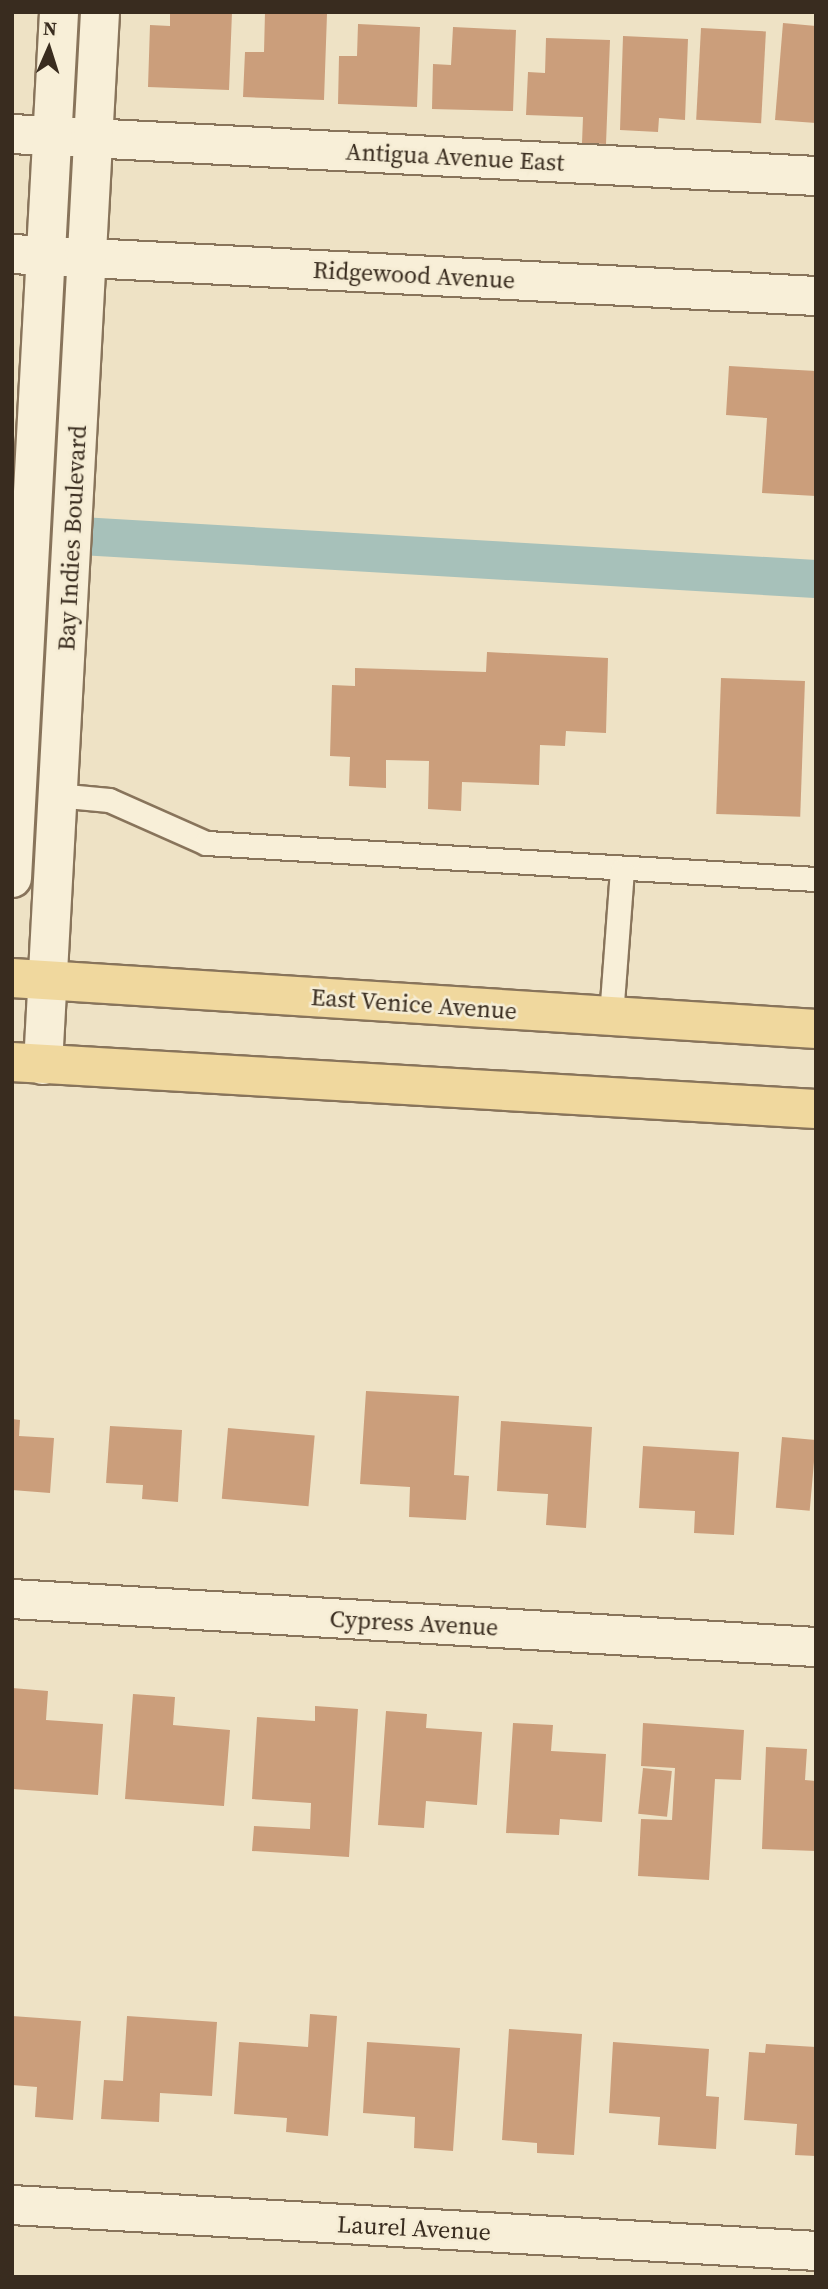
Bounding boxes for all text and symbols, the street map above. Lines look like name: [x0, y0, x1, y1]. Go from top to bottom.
north arrow: [14, 14, 84, 84]
text: N: [43, 15, 58, 41]
street label: Antigua Avenue East: [345, 137, 565, 177]
street label: Ridgewood Avenue: [312, 255, 516, 295]
street label: Bay Indies Boulevard: [52, 424, 92, 652]
street label: East Venice Avenue: [310, 982, 518, 1026]
street label: Cypress Avenue: [329, 1604, 499, 1642]
street label: Laurel Avenue: [336, 2210, 492, 2246]

